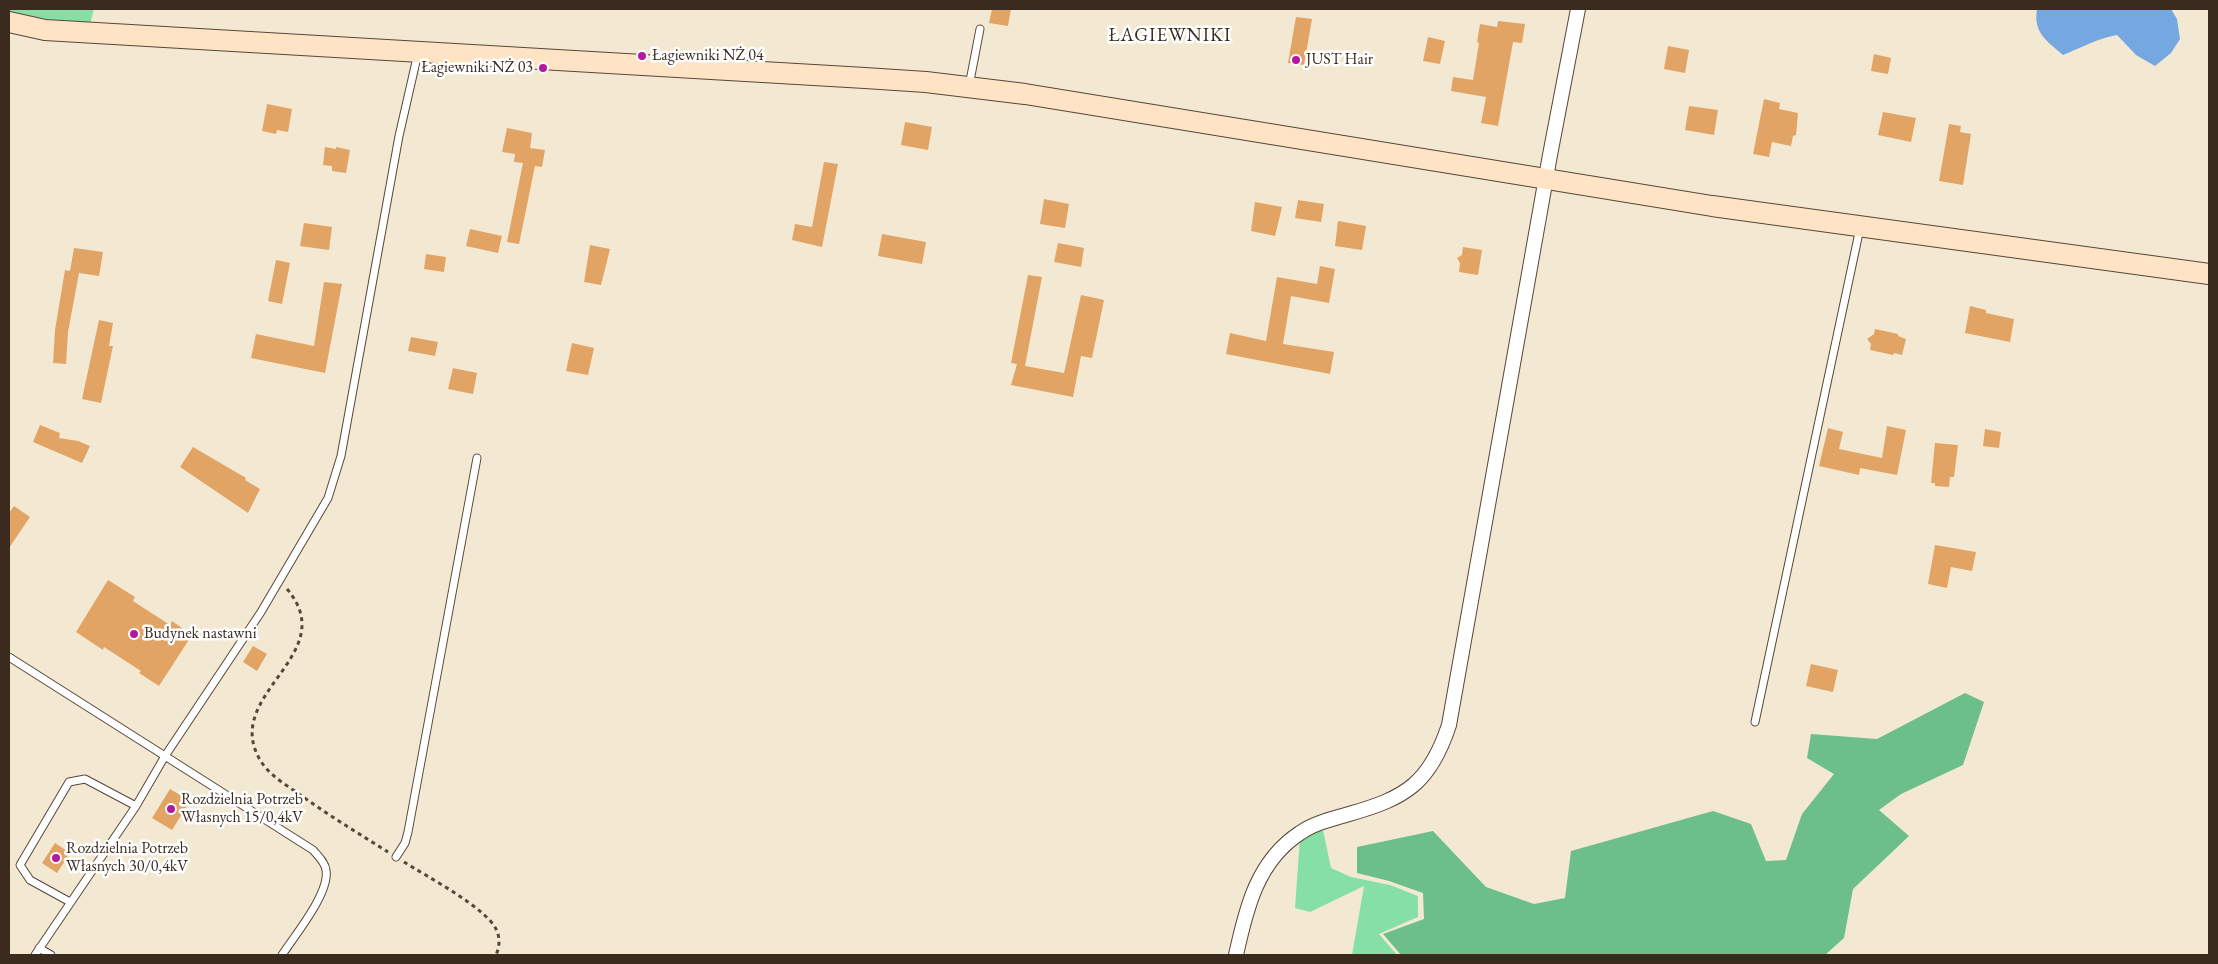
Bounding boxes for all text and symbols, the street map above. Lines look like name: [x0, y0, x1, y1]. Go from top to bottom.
district label: ŁAGIEWNIKI: [1107, 25, 1233, 47]
place label: Łagiewniki NŻ 04: [652, 46, 764, 66]
marker: Łagiewniki NŻ 04: [636, 50, 648, 62]
place label: JUST Hair: [1306, 50, 1373, 70]
marker: JUST Hair: [1290, 54, 1302, 66]
place label: Łagiewniki NŻ 03: [421, 58, 533, 78]
marker: Łagiewniki NŻ 03: [537, 62, 549, 74]
place label: Budynek nastawni: [144, 624, 257, 644]
marker: Budynek nastawni: [128, 628, 140, 640]
place label: Rozdzielnia Potrzeb Własnych 15/0,4kV: [181, 790, 303, 828]
marker: Rozdzielnia Potrzeb Własnych 15/0,4kV: [165, 803, 177, 815]
place label: Rozdzielnia Potrzeb Własnych 30/0,4kV: [66, 839, 188, 877]
marker: Rozdzielnia Potrzeb Własnych 30/0,4kV: [50, 852, 62, 864]

